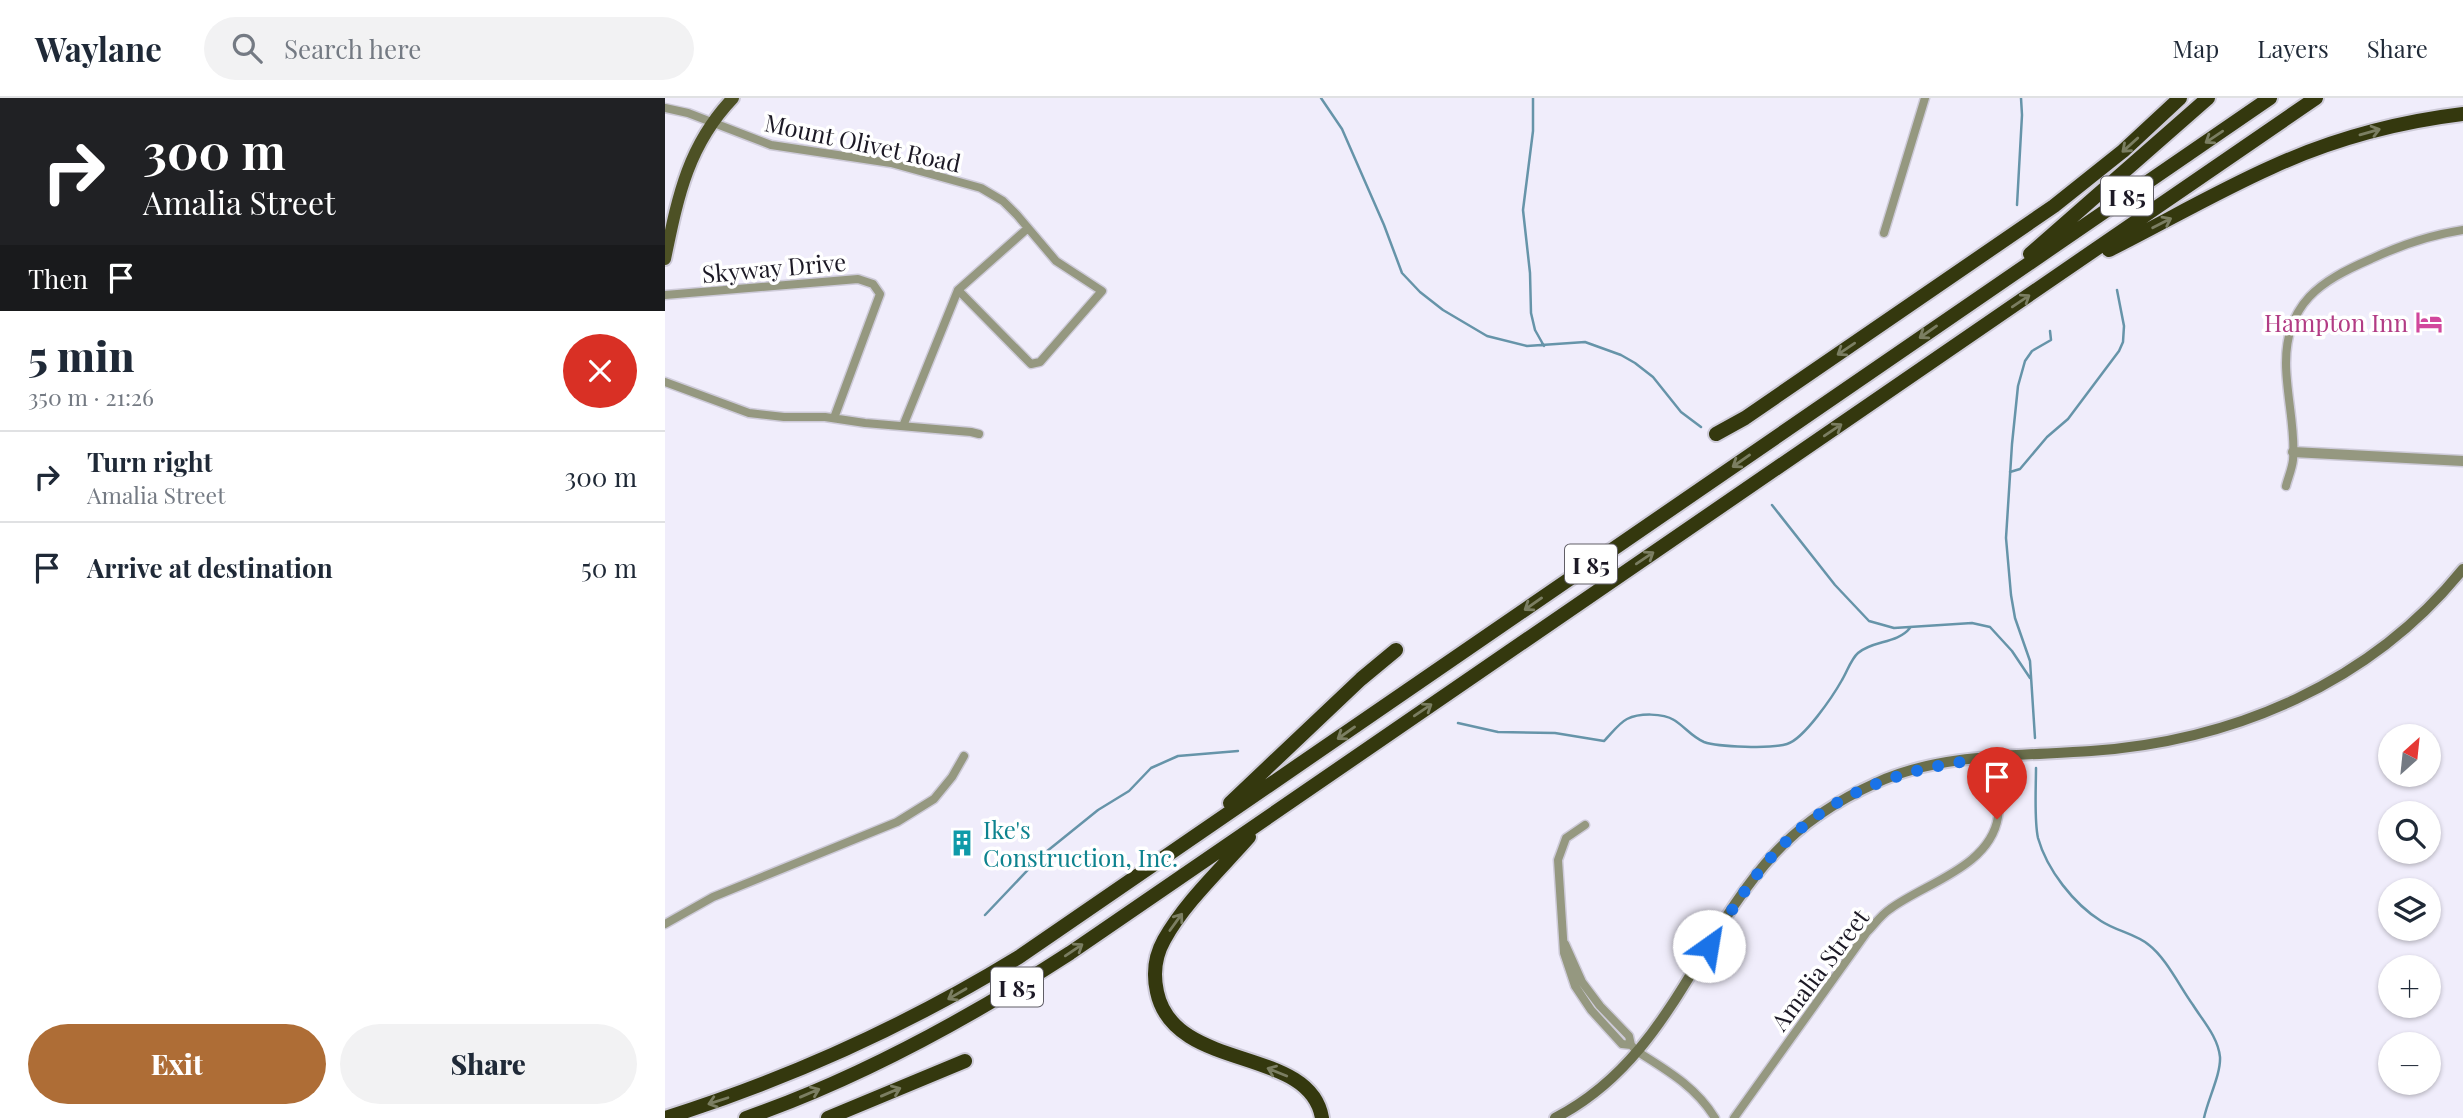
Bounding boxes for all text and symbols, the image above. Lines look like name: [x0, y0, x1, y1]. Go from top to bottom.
search box: [204, 17, 694, 80]
text: Waylane: [35, 26, 162, 70]
icon: search: [228, 29, 266, 67]
text: Search here: [284, 31, 421, 66]
text: Map: [2173, 32, 2219, 64]
text: Layers: [2257, 32, 2329, 64]
text: Share: [2367, 32, 2428, 64]
street label: Mount Olivet Road: [762, 106, 964, 178]
text: 300 m: [143, 117, 286, 182]
one-way arrow: [2358, 124, 2380, 137]
icon: right: [28, 126, 119, 217]
one-way arrow: [2204, 130, 2224, 144]
one-way arrow: [2122, 136, 2139, 153]
road number: I 85: [2101, 176, 2153, 216]
text: Amalia Street: [143, 180, 335, 223]
one-way arrow: [2151, 216, 2172, 230]
street label: Skyway Drive: [701, 245, 847, 289]
icon: arrive: [102, 259, 140, 297]
text: Then: [28, 261, 88, 296]
one-way arrow: [2011, 294, 2030, 308]
place label: Hampton Inn: [2264, 306, 2408, 338]
hotel icon: Hampton Inn: [2414, 307, 2444, 337]
one-way arrow: [1919, 325, 1938, 339]
text: 5 min: [28, 327, 135, 383]
button: close: [563, 334, 637, 408]
one-way arrow: [1837, 342, 1857, 356]
text: 350 m · 21:26: [28, 381, 154, 412]
one-way arrow: [1823, 423, 1842, 437]
text: Turn right: [87, 444, 213, 479]
one-way arrow: [1732, 454, 1751, 468]
icon: right: [28, 458, 66, 496]
text: 300 m: [565, 459, 637, 494]
text: Amalia Street: [87, 479, 225, 510]
road number: I 85: [1565, 544, 1617, 584]
icon: arrive: [28, 549, 66, 587]
text: Arrive at destination: [87, 550, 333, 585]
text: 50 m: [581, 550, 637, 585]
one-way arrow: [1635, 551, 1654, 565]
one-way arrow: [1524, 597, 1543, 611]
one-way arrow: [1413, 703, 1432, 717]
north arrow: [2378, 724, 2441, 788]
map controls: [2378, 724, 2441, 1095]
one-way arrow: [1337, 726, 1356, 740]
pin: [1967, 747, 2027, 819]
icon: arrive: [1978, 758, 2016, 796]
button: search: [2378, 801, 2441, 864]
place label: Ike's Construction, Inc.: [983, 813, 1178, 873]
building icon: Ike's Construction, Inc.: [947, 828, 977, 858]
button: layers: [2378, 878, 2441, 941]
street label: Amalia Street: [1762, 901, 1876, 1037]
position arrow: [1672, 909, 1746, 983]
one-way arrow: [1169, 913, 1184, 932]
one-way arrow: [1064, 943, 1083, 957]
button: +: [2378, 955, 2441, 1018]
road number: I 85: [991, 968, 1043, 1006]
one-way arrow: [948, 987, 968, 1001]
button: Exit: [28, 1024, 326, 1104]
button: Share: [340, 1024, 637, 1104]
button: −: [2378, 1032, 2441, 1095]
one-way arrow: [1267, 1065, 1289, 1078]
one-way arrow: [880, 1084, 902, 1097]
one-way arrow: [798, 1086, 820, 1099]
one-way arrow: [708, 1096, 730, 1108]

